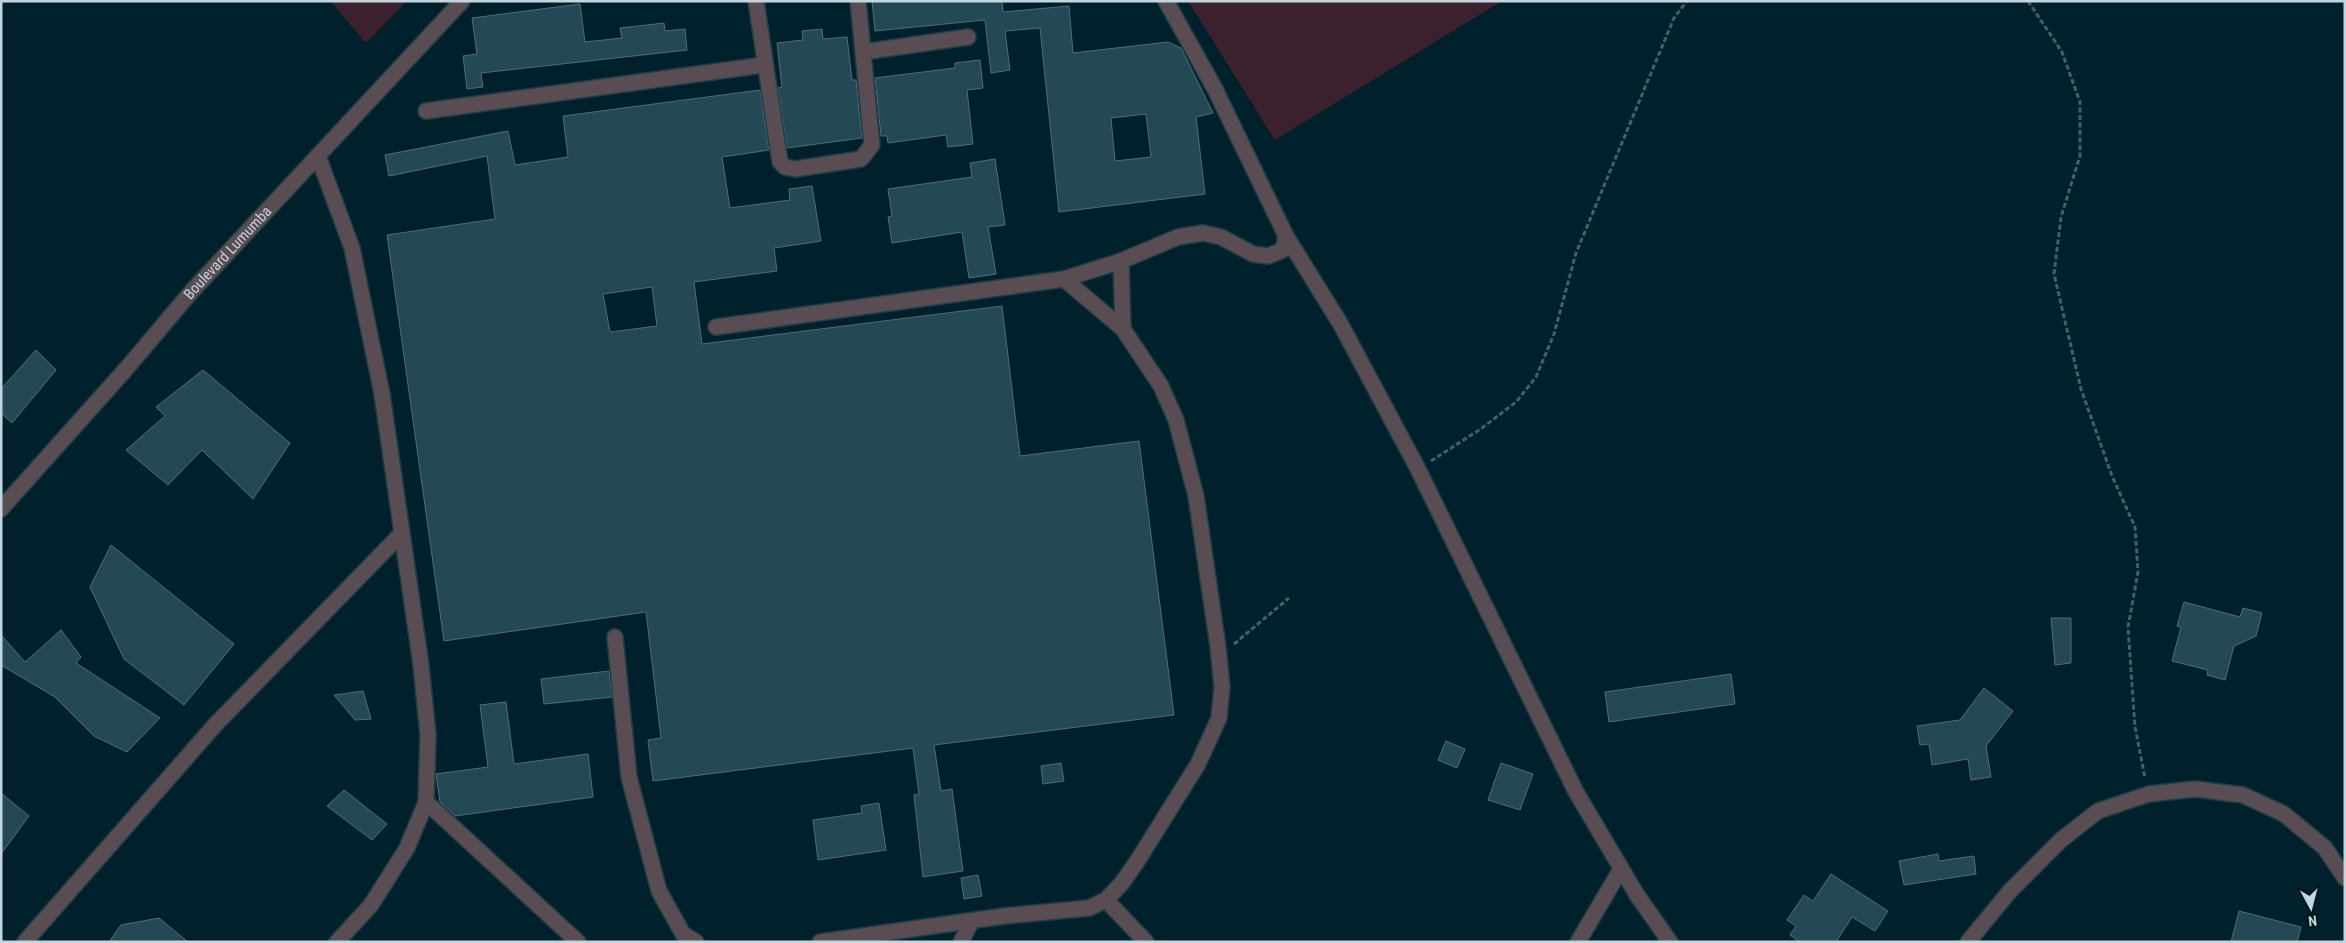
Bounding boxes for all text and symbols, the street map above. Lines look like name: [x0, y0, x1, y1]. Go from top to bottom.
street label: Boulevard Lumumba: [180, 203, 275, 303]
north arrow: [2286, 883, 2336, 933]
text: N: [2307, 912, 2318, 929]

